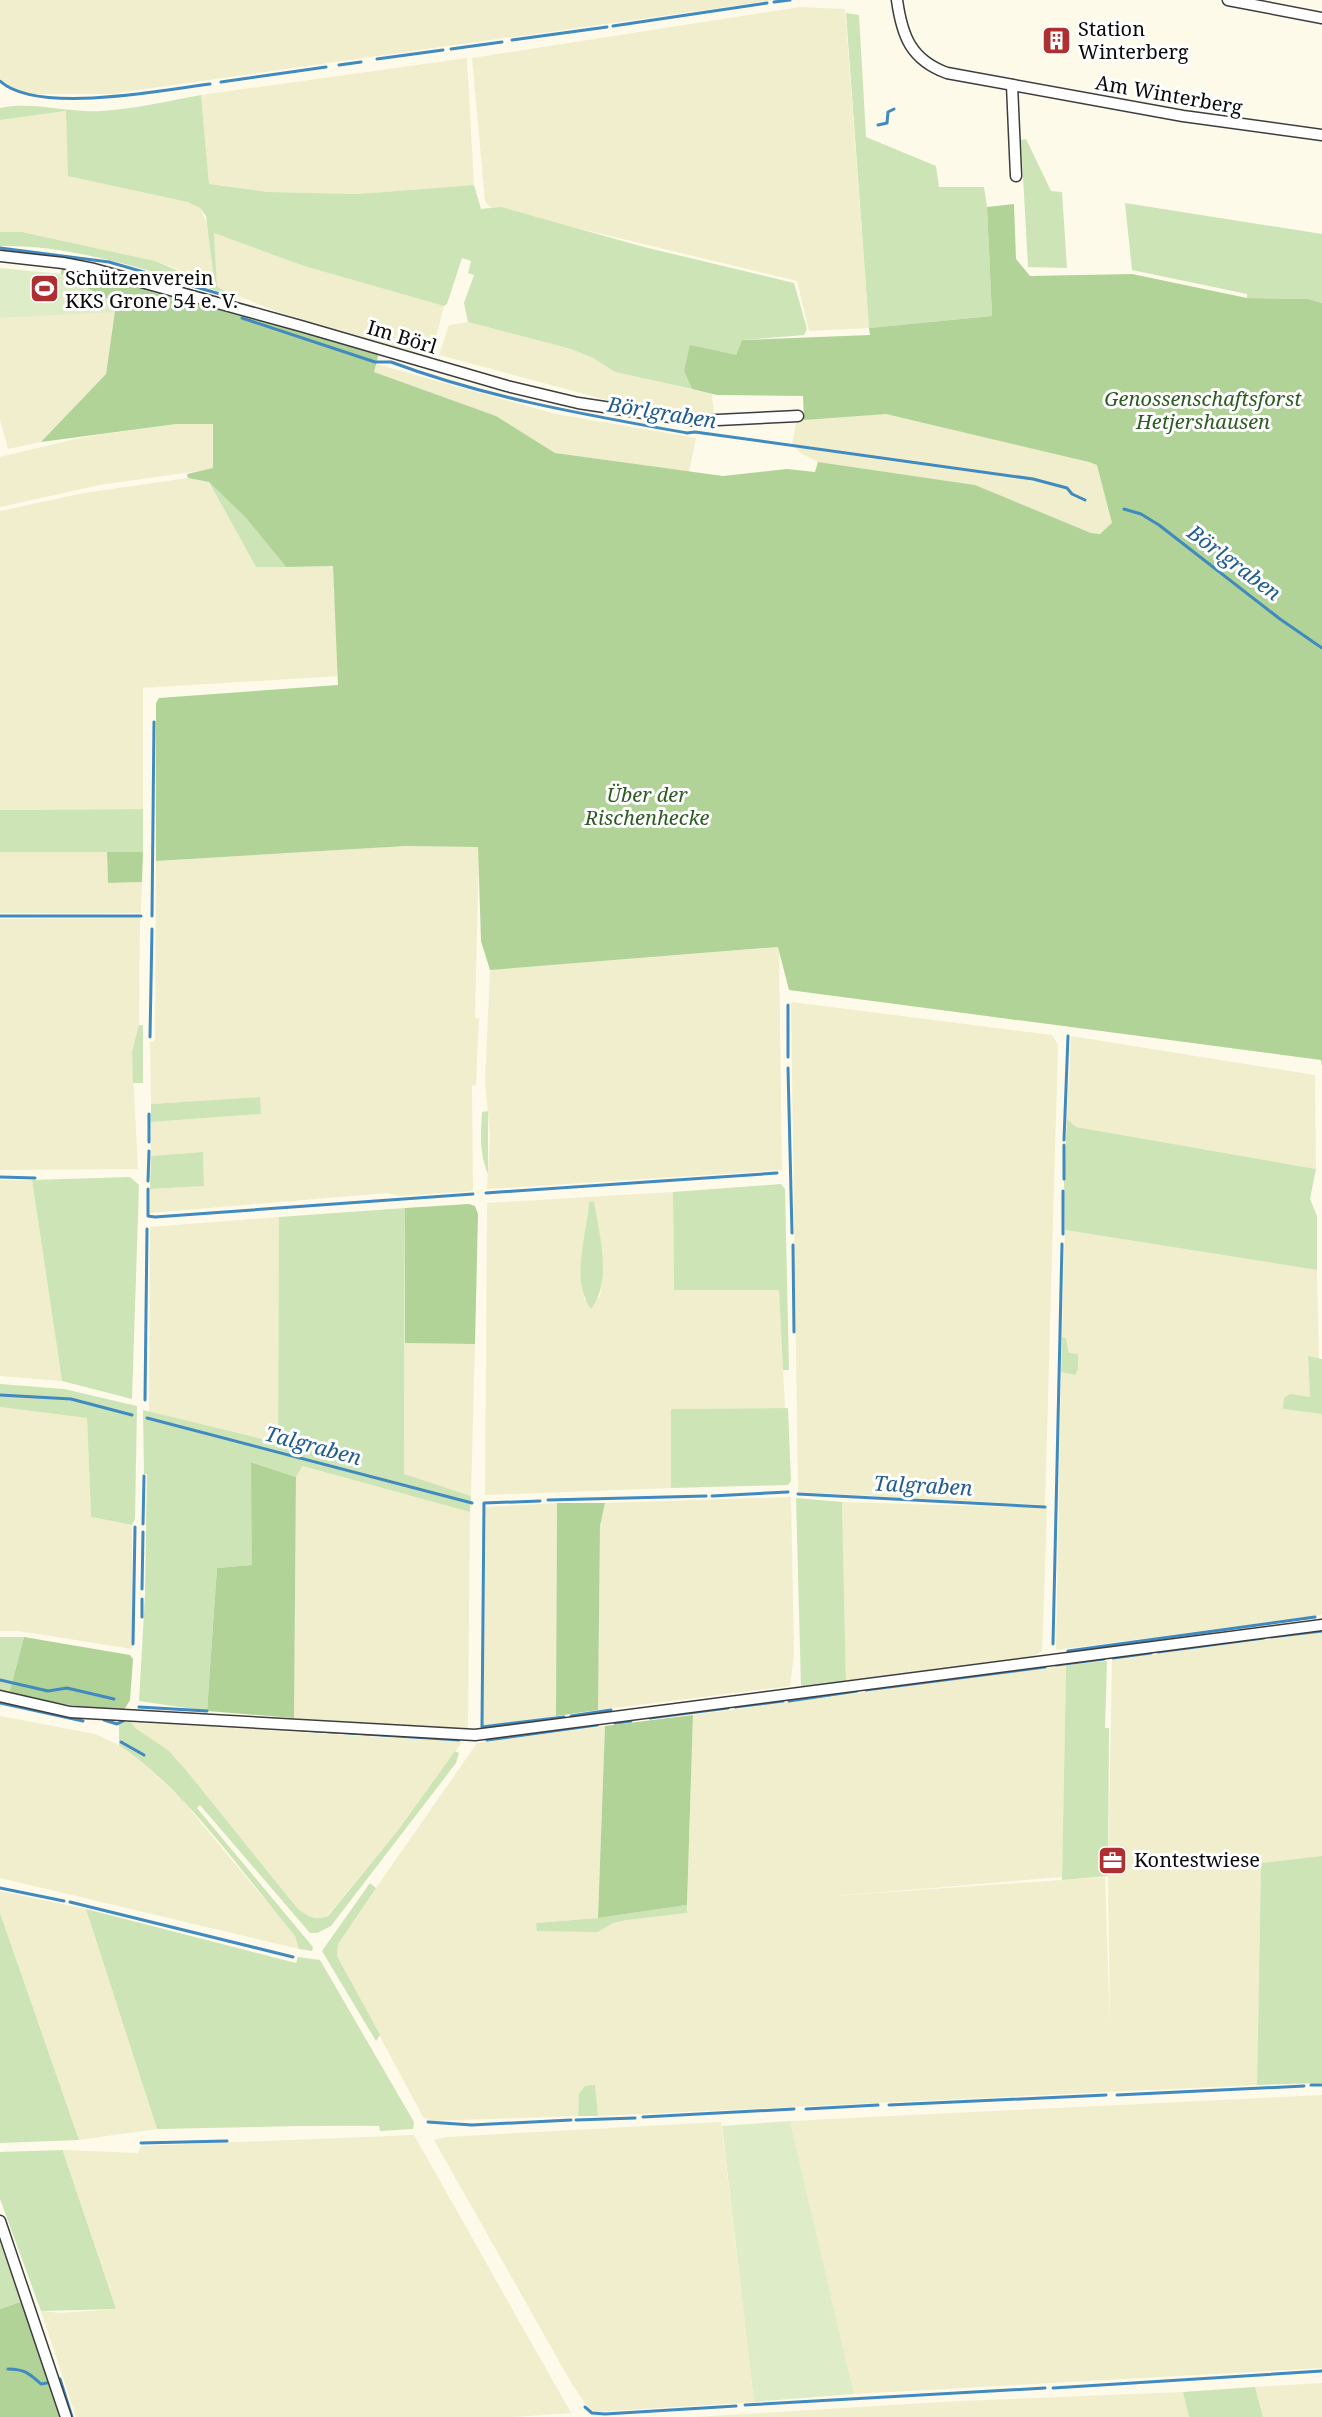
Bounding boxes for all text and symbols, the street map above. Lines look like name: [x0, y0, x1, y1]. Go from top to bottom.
place label: Station Winterberg: [1078, 15, 1189, 65]
building icon: Station Winterberg: [1041, 25, 1073, 57]
street label: Am Winterberg: [1093, 68, 1245, 121]
place label: Schützenverein KKS Grone 54 e. V.: [65, 264, 238, 314]
sports icon: Schützenverein KKS Grone 54 e. V.: [28, 273, 60, 305]
street label: Im Börl: [364, 313, 440, 360]
park label: Genossenschaftsforst Hetjershausen: [1104, 385, 1302, 435]
water label: Börlgraben: [605, 389, 719, 435]
water label: Börlgraben: [1181, 517, 1287, 607]
park label: Über der Rischenhecke: [584, 781, 709, 831]
water label: Talgraben: [262, 1419, 365, 1471]
water label: Talgraben: [873, 1468, 974, 1502]
office icon: Kontestwiese: [1097, 1844, 1129, 1876]
place label: Kontestwiese: [1134, 1846, 1260, 1873]

